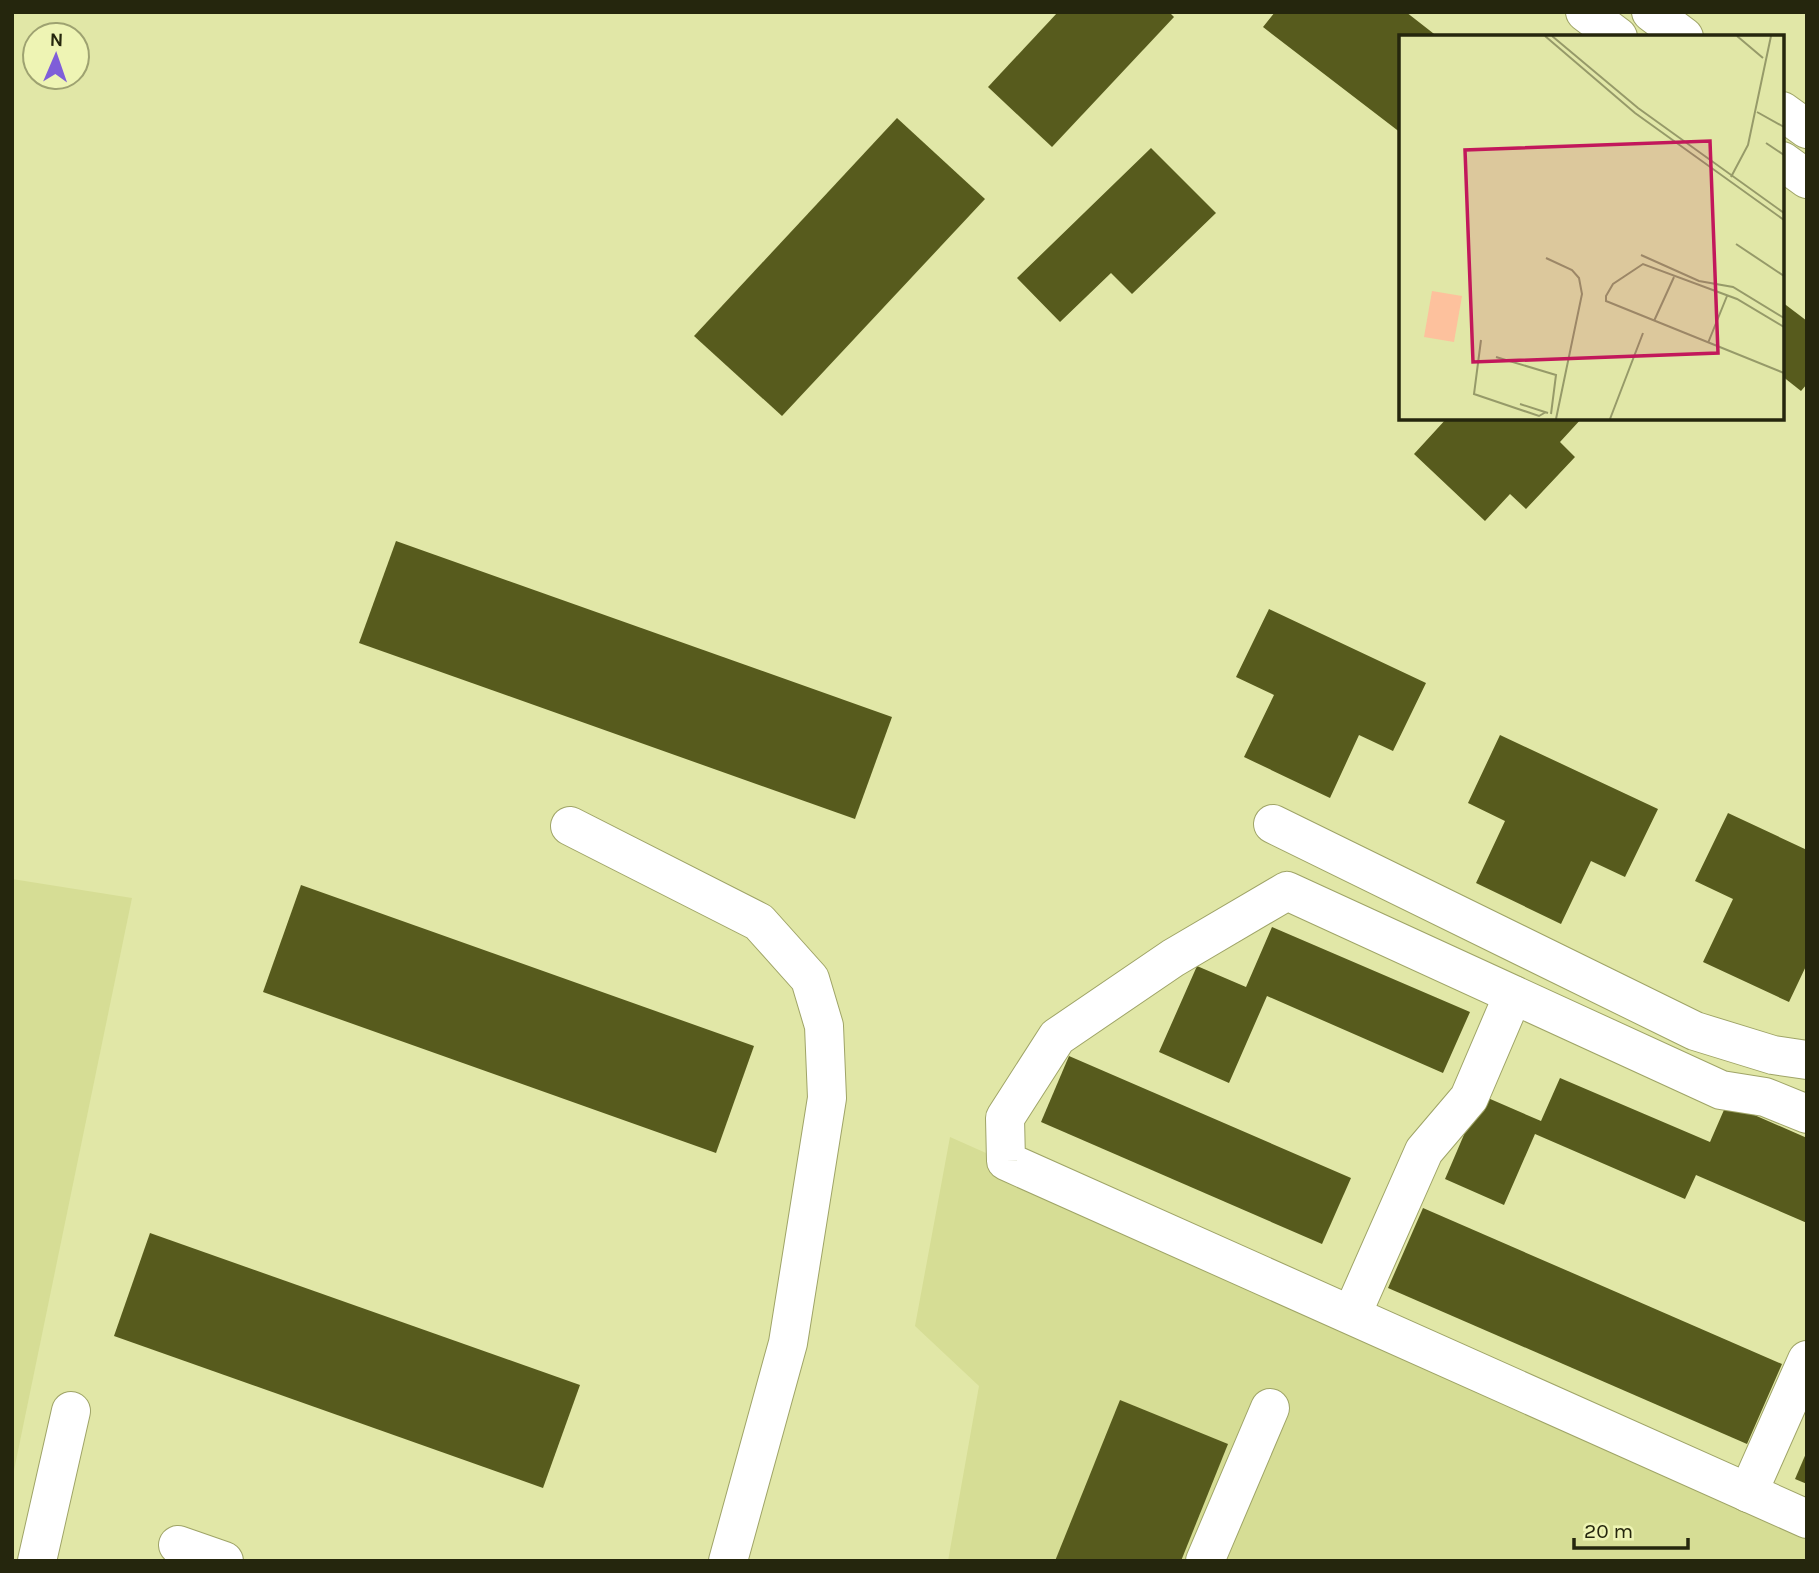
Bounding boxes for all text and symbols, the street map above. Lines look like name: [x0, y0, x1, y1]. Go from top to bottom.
north arrow: [21, 21, 91, 91]
text: N: [49, 29, 64, 51]
inset map: [1399, 35, 1784, 420]
scale bar: [1574, 1506, 1688, 1550]
text: 20 m: [1584, 1519, 1633, 1543]

